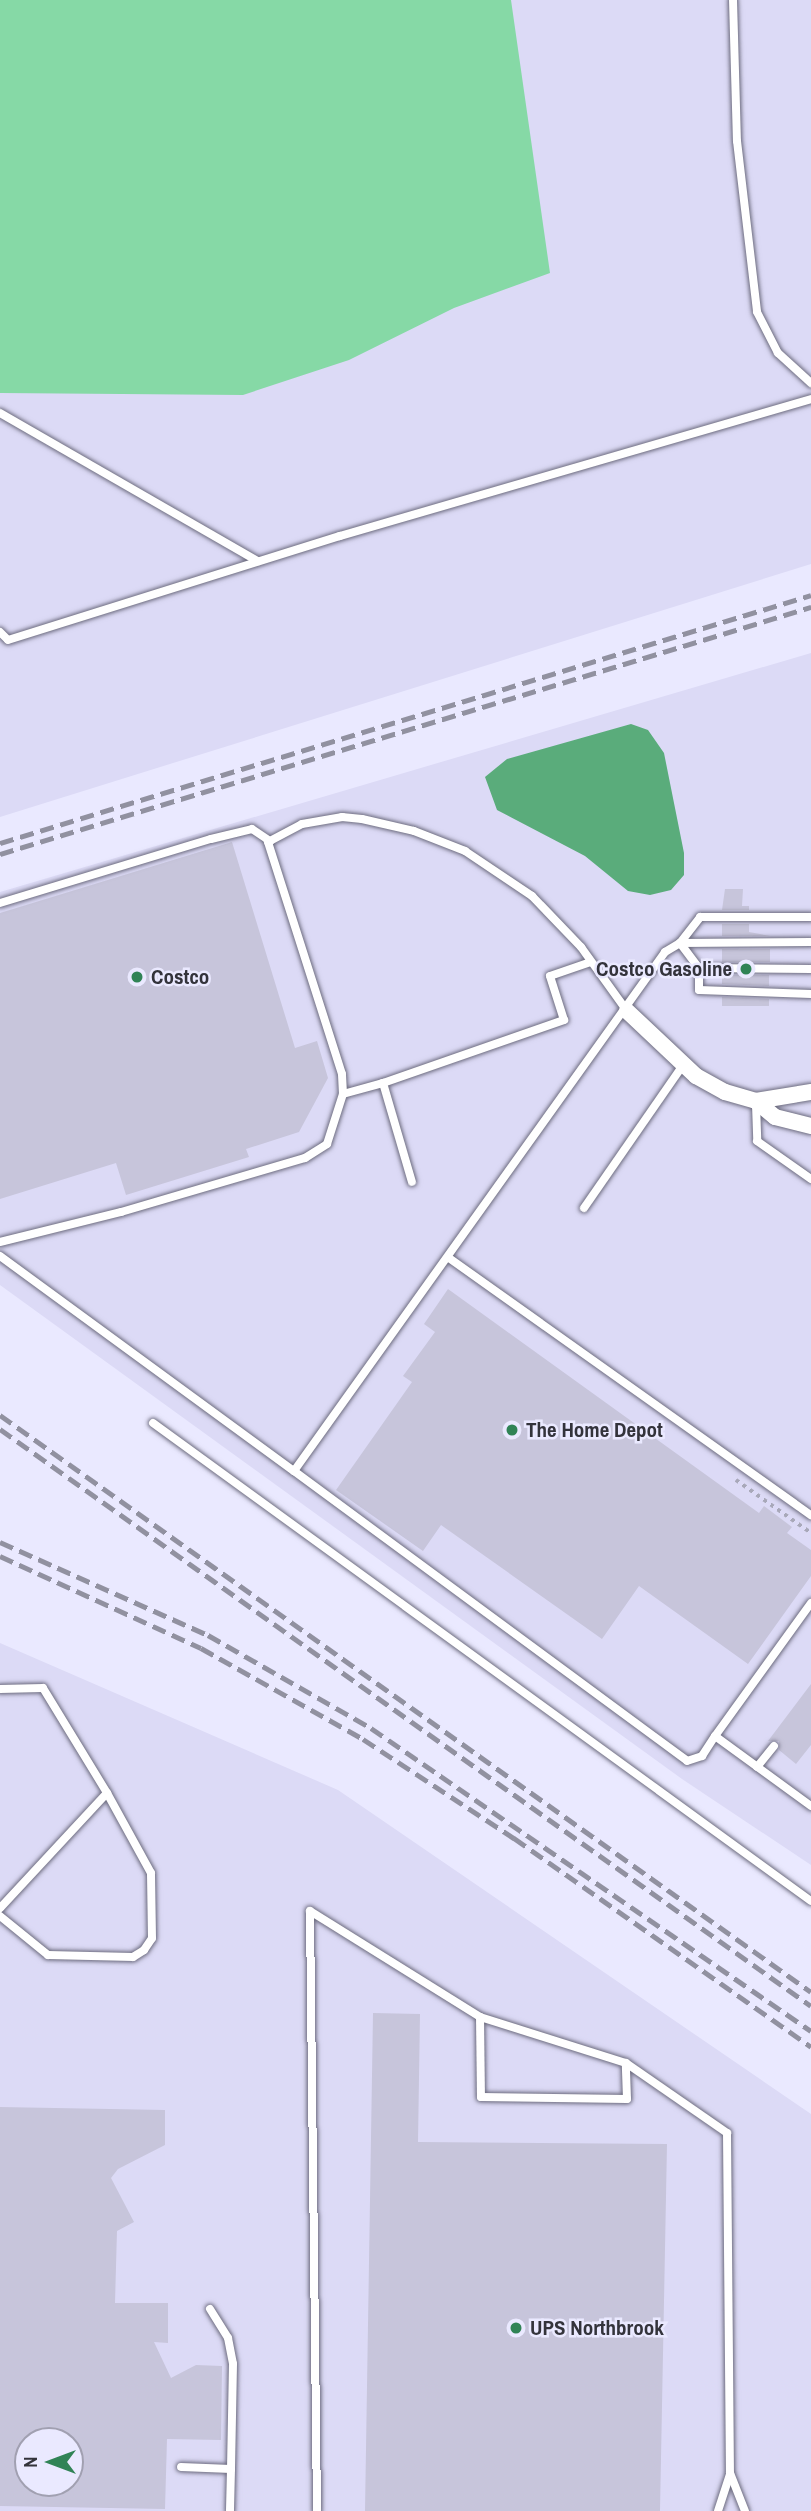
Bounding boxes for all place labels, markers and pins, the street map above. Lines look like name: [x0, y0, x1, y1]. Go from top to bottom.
place label: Costco Gasoline: [596, 956, 732, 982]
marker: Costco Gasoline: [738, 961, 754, 977]
place label: Costco: [151, 964, 209, 990]
marker: Costco: [129, 969, 145, 985]
place label: The Home Depot: [526, 1417, 663, 1443]
marker: The Home Depot: [504, 1422, 520, 1438]
place label: UPS Northbrook: [530, 2315, 664, 2341]
marker: UPS Northbrook: [508, 2320, 524, 2336]

